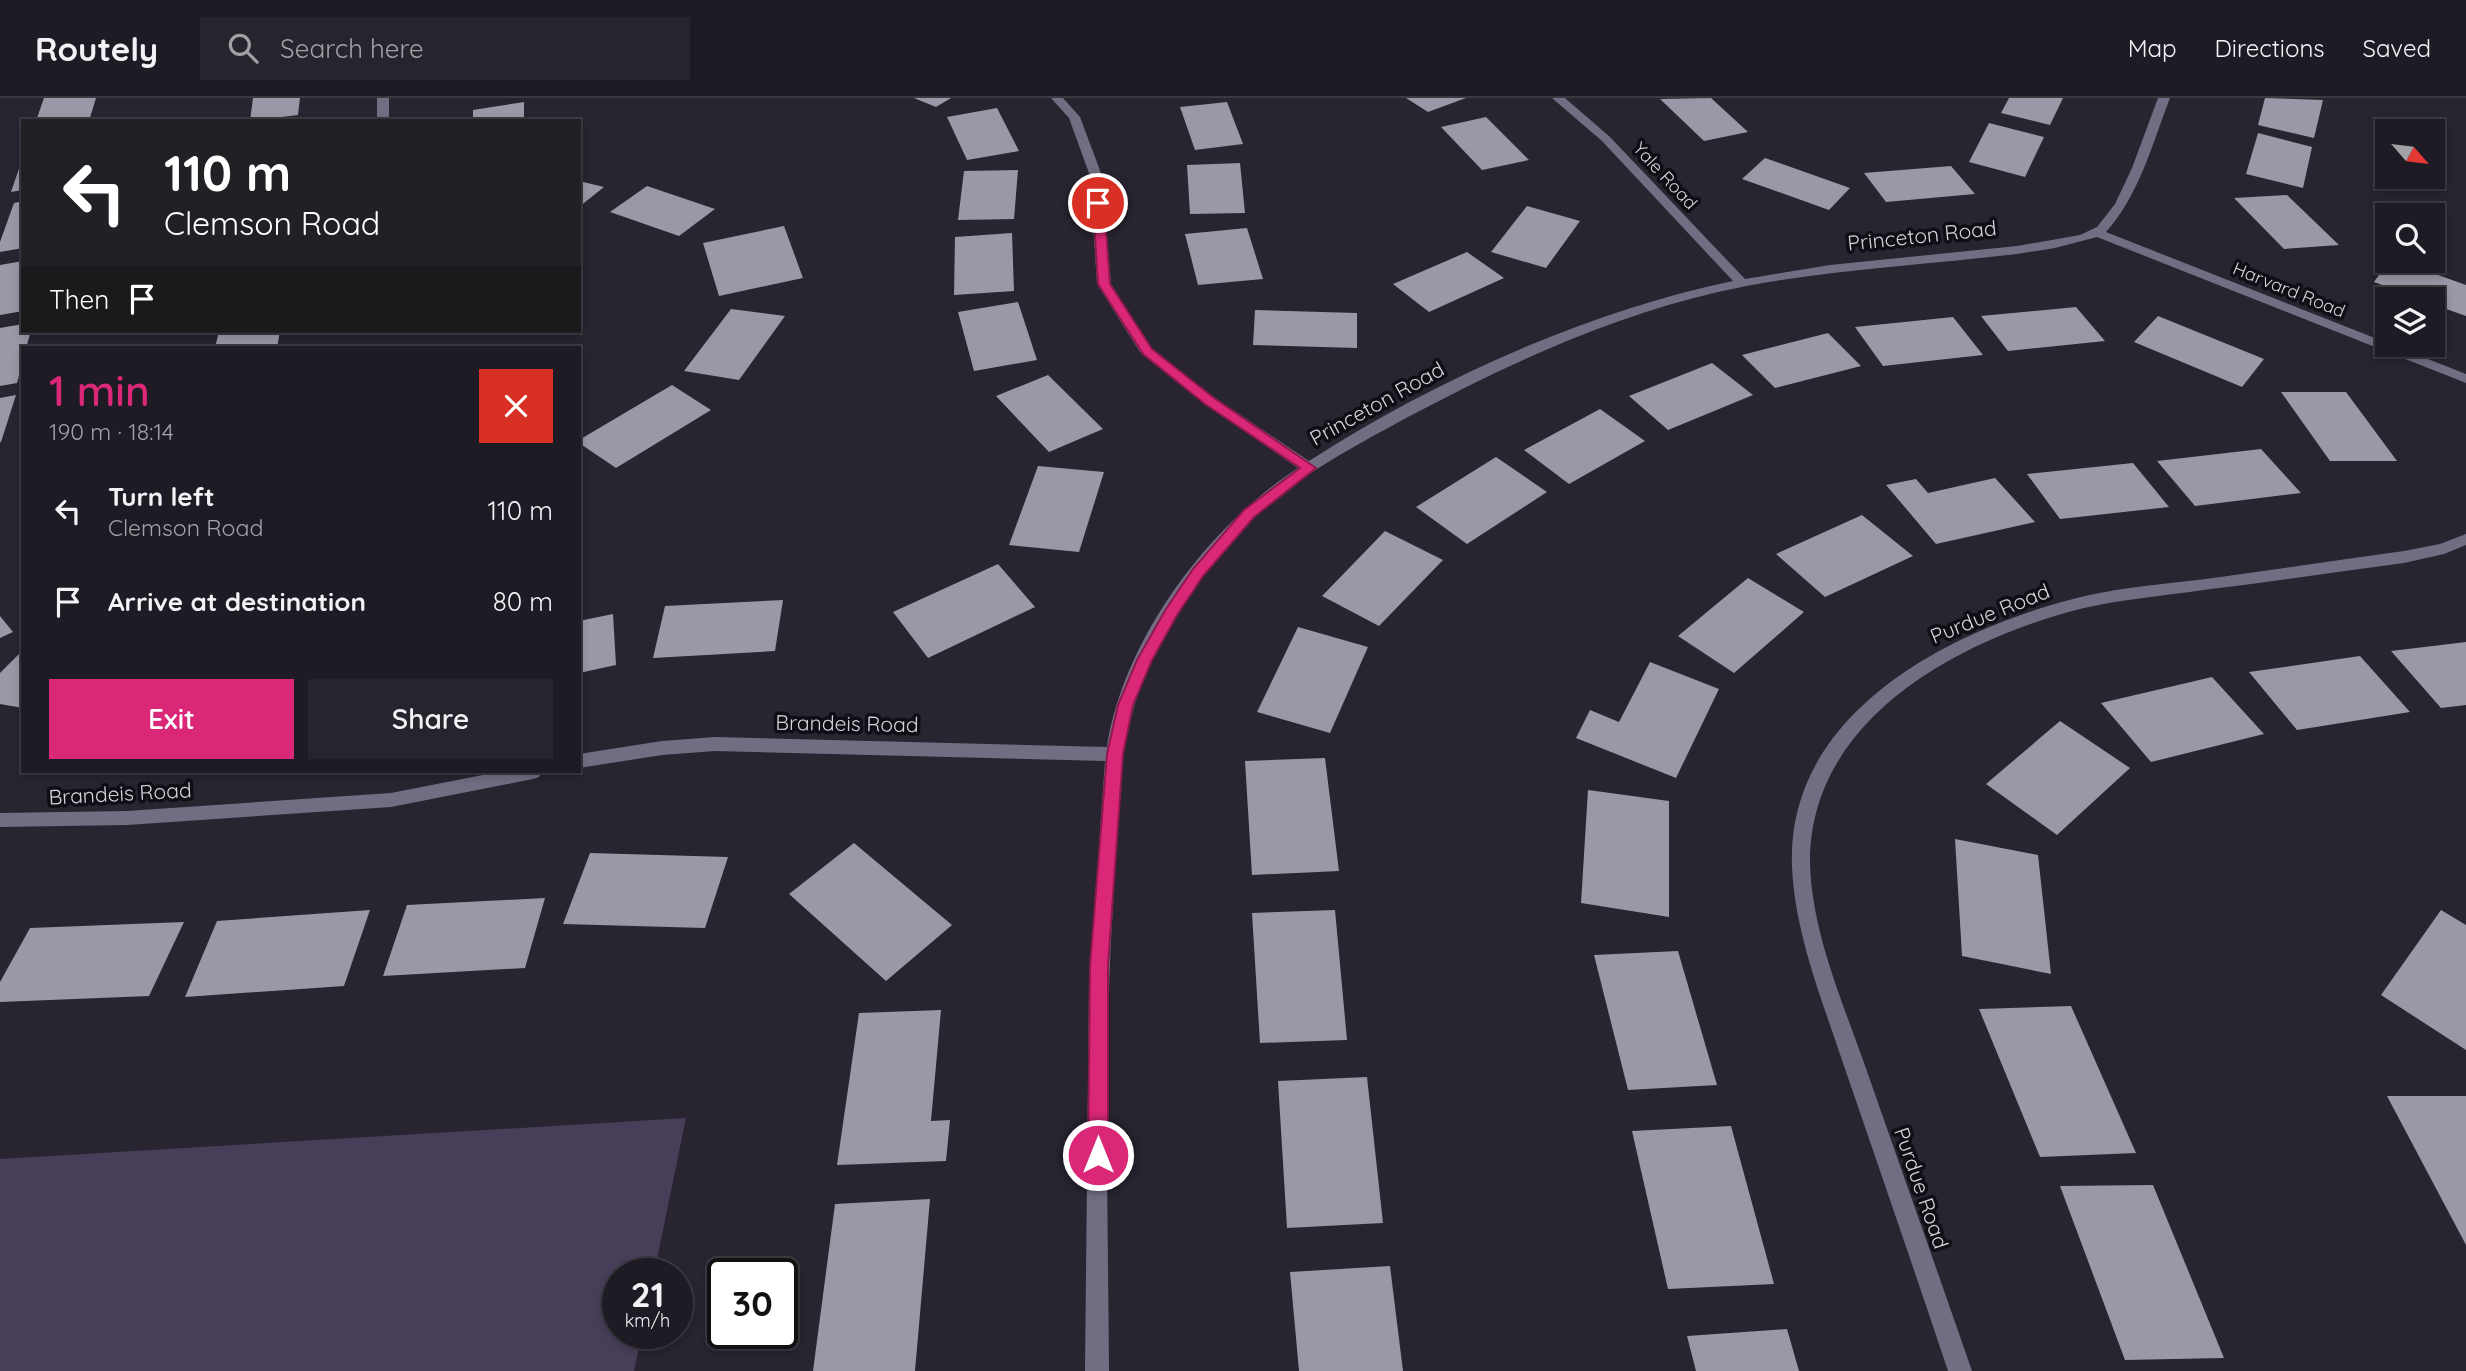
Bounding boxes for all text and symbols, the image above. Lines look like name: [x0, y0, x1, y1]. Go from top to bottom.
search box: [200, 17, 690, 80]
text: Routely: [35, 28, 158, 69]
icon: search: [224, 29, 262, 67]
text: Search here: [280, 32, 424, 65]
text: Map: [2128, 33, 2177, 63]
text: Directions: [2215, 33, 2325, 63]
text: Saved: [2363, 33, 2431, 63]
north arrow: [2375, 119, 2445, 189]
map controls: [2375, 119, 2445, 357]
street label: Yale Road: [1628, 137, 1702, 214]
text: 110 m: [164, 142, 291, 203]
icon: left: [49, 147, 140, 238]
pin: [1068, 173, 1128, 233]
icon: arrive: [1079, 184, 1117, 222]
text: Clemson Road: [164, 203, 380, 243]
button: search: [2375, 203, 2445, 273]
street label: Princeton Road: [1846, 214, 1998, 256]
street label: Harvard Road: [2230, 257, 2349, 323]
icon: arrive: [123, 280, 161, 318]
text: Then: [49, 283, 109, 316]
button: layers: [2375, 287, 2445, 357]
street label: Princeton Road: [1305, 355, 1448, 451]
text: 1 min: [49, 364, 150, 417]
button: close: [479, 369, 553, 443]
text: 190 m · 18:14: [49, 417, 174, 446]
text: Turn left: [108, 480, 215, 513]
icon: left: [49, 492, 87, 530]
text: 110 m: [487, 494, 553, 527]
text: Clemson Road: [108, 513, 263, 542]
street label: Purdue Road: [1926, 577, 2053, 649]
icon: arrive: [49, 583, 87, 621]
text: Arrive at destination: [108, 585, 366, 618]
text: 80 m: [493, 585, 553, 618]
button: Exit: [49, 679, 294, 759]
button: Share: [308, 679, 553, 759]
street label: Brandeis Road: [775, 709, 919, 737]
street label: Brandeis Road: [48, 776, 192, 810]
position arrow: [1061, 1118, 1135, 1192]
street label: Purdue Road: [1889, 1124, 1955, 1252]
speed limit sign: 30: [707, 1258, 798, 1349]
text: 21: [631, 1272, 664, 1316]
text: km/h: [625, 1309, 670, 1332]

